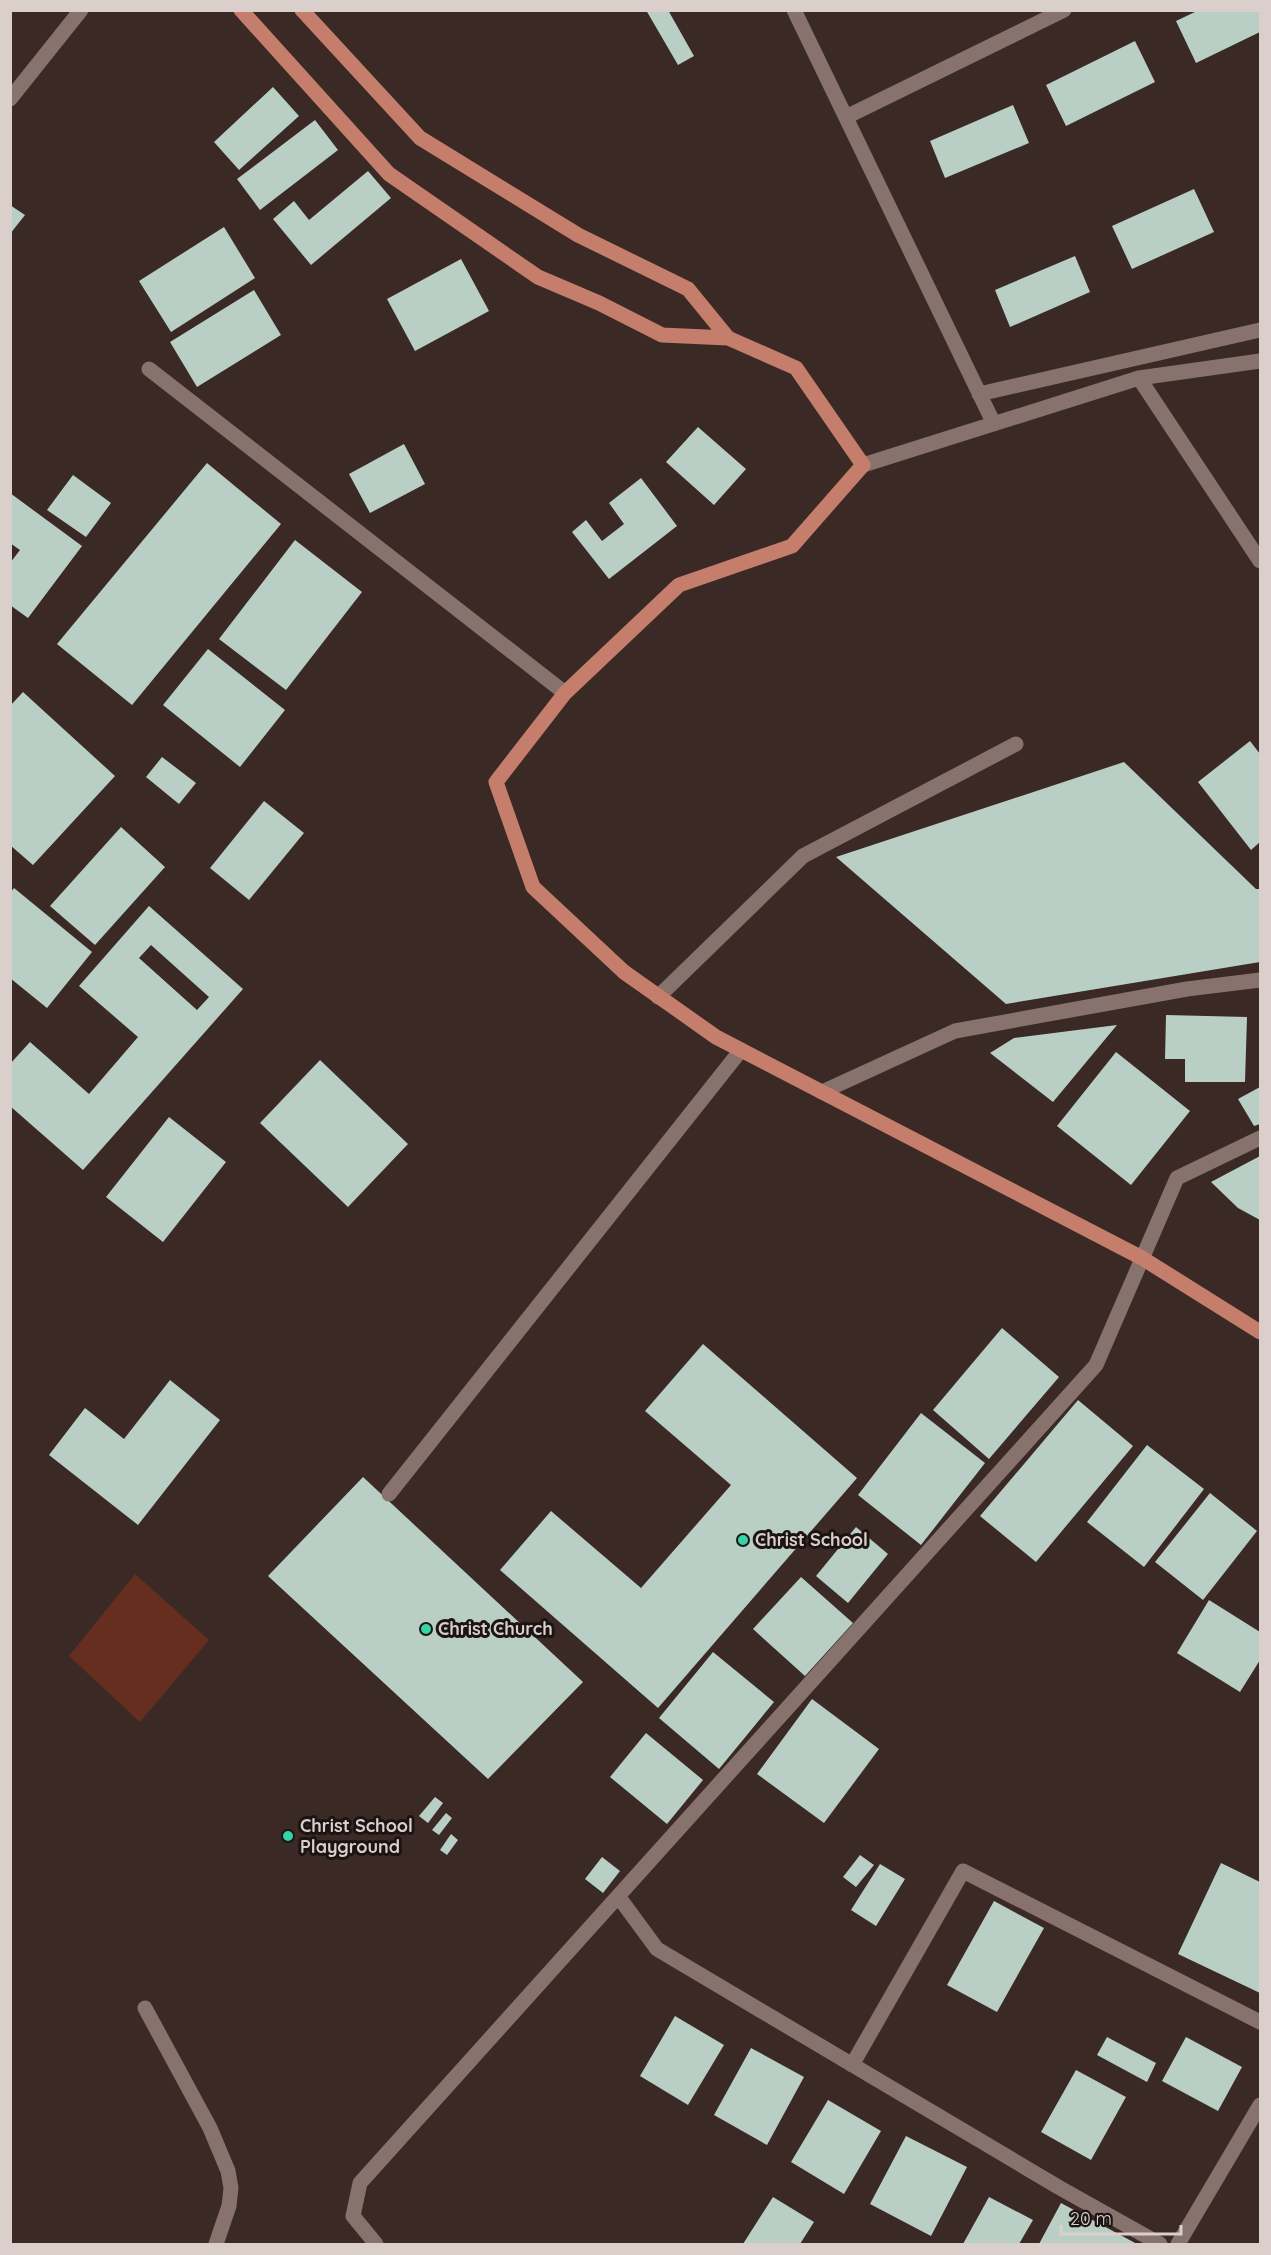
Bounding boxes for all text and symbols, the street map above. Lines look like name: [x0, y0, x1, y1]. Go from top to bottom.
place label: Christ School: [755, 1528, 868, 1551]
marker: Christ School: [736, 1533, 750, 1547]
place label: Christ Church: [438, 1617, 553, 1640]
marker: Christ Church: [419, 1622, 433, 1636]
place label: Christ School Playground: [300, 1814, 413, 1858]
marker: Christ School Playground: [281, 1829, 295, 1843]
scale bar: [1061, 2198, 1181, 2236]
text: 20 m: [1070, 2207, 1112, 2230]

